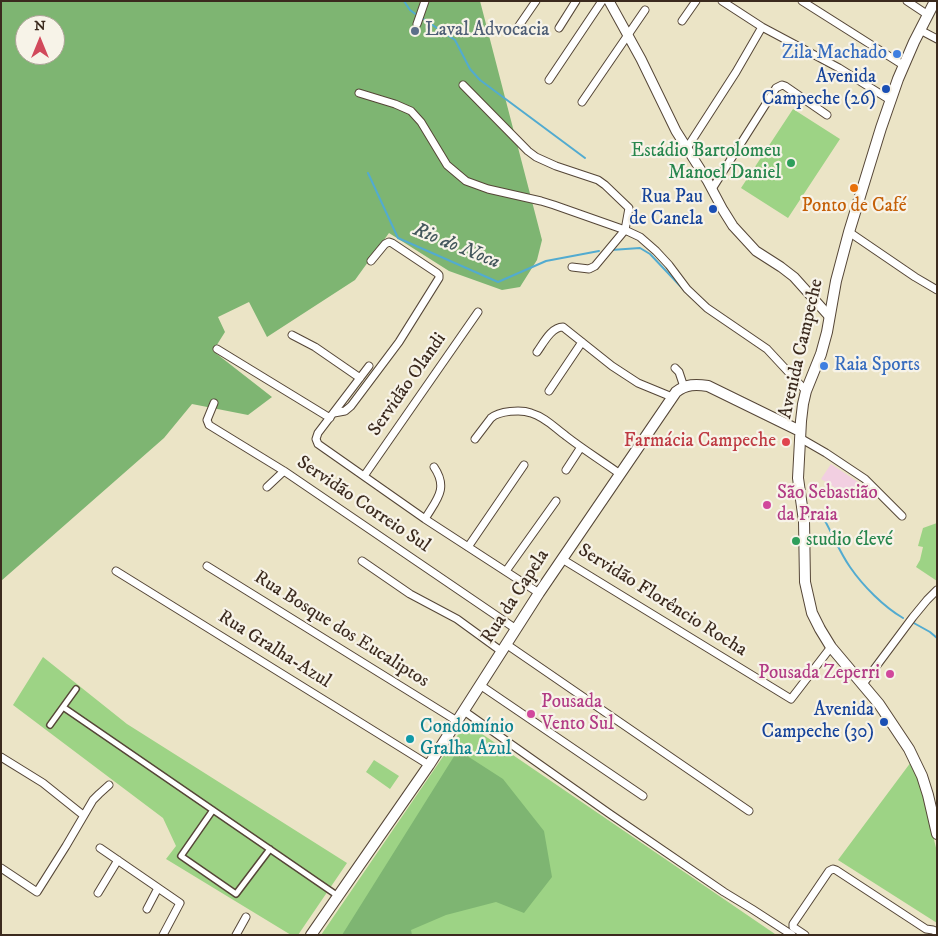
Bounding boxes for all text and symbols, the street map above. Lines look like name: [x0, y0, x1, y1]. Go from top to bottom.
north arrow: [15, 15, 65, 65]
text: N: [34, 17, 46, 35]
place label: Laval Advocacia: [425, 20, 549, 42]
marker: Laval Advocacia: [409, 25, 421, 37]
place label: Zila Machado: [782, 43, 887, 65]
marker: Zila Machado: [891, 48, 903, 60]
place label: Avenida Campeche (26): [762, 67, 876, 111]
marker: Avenida Campeche (26): [880, 83, 892, 95]
place label: Estádio Bartolomeu Manoel Daniel: [631, 141, 781, 185]
marker: Estádio Bartolomeu Manoel Daniel: [785, 157, 797, 169]
marker: Ponto de Café: [848, 182, 860, 194]
place label: Rua Pau de Canela: [629, 187, 703, 231]
place label: Ponto de Café: [801, 196, 907, 218]
marker: Rua Pau de Canela: [707, 203, 719, 215]
water label: Rio do Noca: [409, 219, 503, 275]
street label: Avenida Campeche: [775, 277, 829, 421]
street label: Servidão Olandi: [364, 329, 452, 441]
place label: Raia Sports: [834, 355, 920, 377]
marker: Raia Sports: [818, 360, 830, 372]
place label: Farmácia Campeche: [624, 431, 776, 453]
marker: Farmácia Campeche: [780, 436, 792, 448]
street label: Servidão Correio Sul: [292, 452, 434, 558]
place label: São Sebastião da Praia: [777, 483, 878, 527]
marker: São Sebastião da Praia: [761, 499, 773, 511]
place label: studio élevé: [806, 530, 893, 552]
marker: studio élevé: [790, 535, 802, 547]
street label: Servidão Florêncio Rocha: [573, 540, 751, 662]
street label: Rua da Capela: [477, 546, 555, 648]
street label: Rua Bosque dos Eucaliptos: [249, 567, 433, 693]
street label: Rua Gralha-Azul: [213, 606, 335, 694]
place label: Pousada Zeperri: [758, 663, 880, 685]
marker: Pousada Zeperri: [884, 668, 896, 680]
place label: Pousada Vento Sul: [541, 692, 614, 736]
place label: Avenida Campeche (30): [762, 700, 874, 744]
marker: Pousada Vento Sul: [525, 708, 537, 720]
marker: Avenida Campeche (30): [878, 716, 890, 728]
place label: Condomínio Gralha Azul: [420, 717, 514, 761]
marker: Condomínio Gralha Azul: [404, 733, 416, 745]

